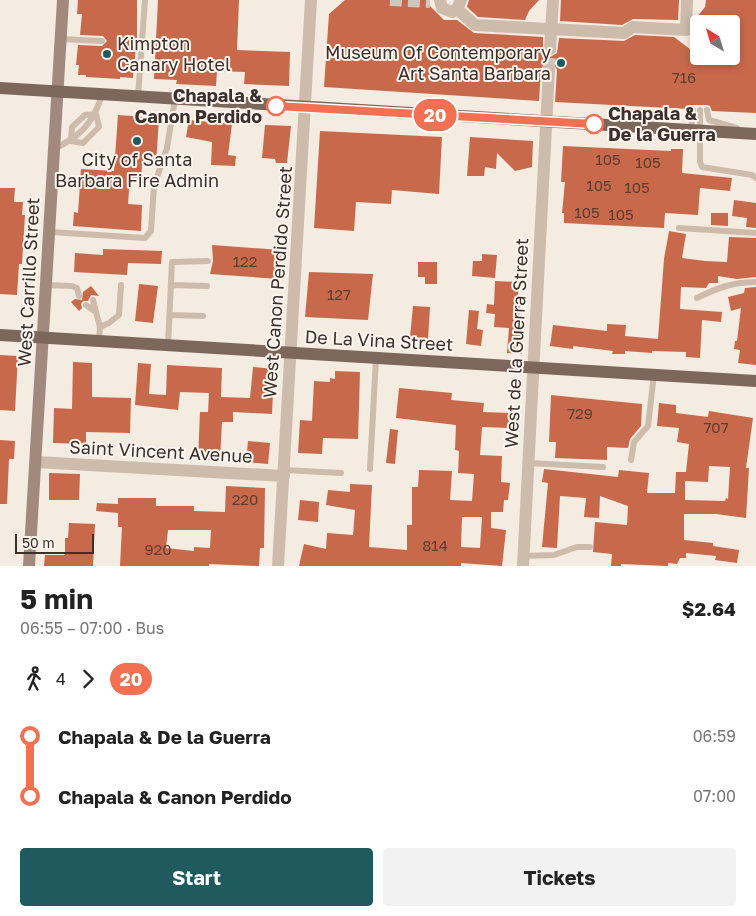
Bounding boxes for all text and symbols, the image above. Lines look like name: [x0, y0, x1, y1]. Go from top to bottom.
north arrow: [690, 15, 740, 65]
map controls: [690, 15, 740, 65]
place label: Kimpton Canary Hotel: [117, 32, 231, 75]
place label: Museum Of Contemporary Art Santa Barbara: [325, 41, 551, 84]
marker: Kimpton Canary Hotel: [101, 48, 113, 60]
marker: Museum Of Contemporary Art Santa Barbara: [555, 57, 567, 69]
house number: 716: [672, 68, 696, 86]
place label: Chapala & Canon Perdido: [135, 84, 262, 127]
marker: Chapala & Canon Perdido: [266, 96, 286, 116]
line badge: 20: [412, 99, 458, 131]
place label: Chapala & De la Guerra: [608, 102, 716, 145]
text: 20: [424, 104, 446, 126]
marker: Chapala & De la Guerra: [584, 114, 604, 134]
marker: City of Santa Barbara Fire Admin: [131, 135, 143, 147]
place label: City of Santa Barbara Fire Admin: [55, 148, 219, 191]
house number: 105: [595, 150, 621, 168]
house number: 105: [635, 153, 661, 171]
street label: West Canon Perdido Street: [258, 165, 296, 399]
house number: 105: [586, 176, 612, 194]
house number: 105: [624, 178, 650, 196]
street label: West Carrillo Street: [13, 197, 43, 367]
house number: 105: [574, 203, 600, 221]
house number: 105: [608, 205, 634, 223]
street label: West de la Guerra Street: [500, 237, 532, 449]
house number: 122: [233, 252, 257, 270]
house number: 127: [327, 285, 351, 303]
street label: De La Vina Street: [304, 325, 454, 355]
house number: 729: [567, 404, 593, 422]
house number: 707: [703, 418, 729, 436]
street label: Saint Vincent Avenue: [69, 435, 253, 467]
house number: 220: [232, 490, 258, 508]
scale bar: [15, 531, 94, 554]
text: 50 m: [22, 534, 55, 551]
house number: 814: [422, 536, 448, 554]
house number: 920: [144, 540, 172, 558]
text: 5 min: [20, 582, 93, 615]
text: $2.64: [682, 597, 736, 620]
text: 06:55 – 07:00 · Bus: [20, 618, 164, 638]
icon: walk: [20, 665, 48, 693]
icon: forward: [74, 665, 102, 693]
text: 20: [120, 668, 142, 690]
text: 4: [56, 669, 66, 689]
text: Chapala & De la Guerra: [58, 725, 271, 748]
text: 06:59: [693, 726, 736, 746]
text: Chapala & Canon Perdido: [58, 785, 292, 808]
text: 07:00: [693, 786, 736, 806]
button: Start: [20, 848, 373, 906]
button: Tickets: [383, 848, 736, 906]

